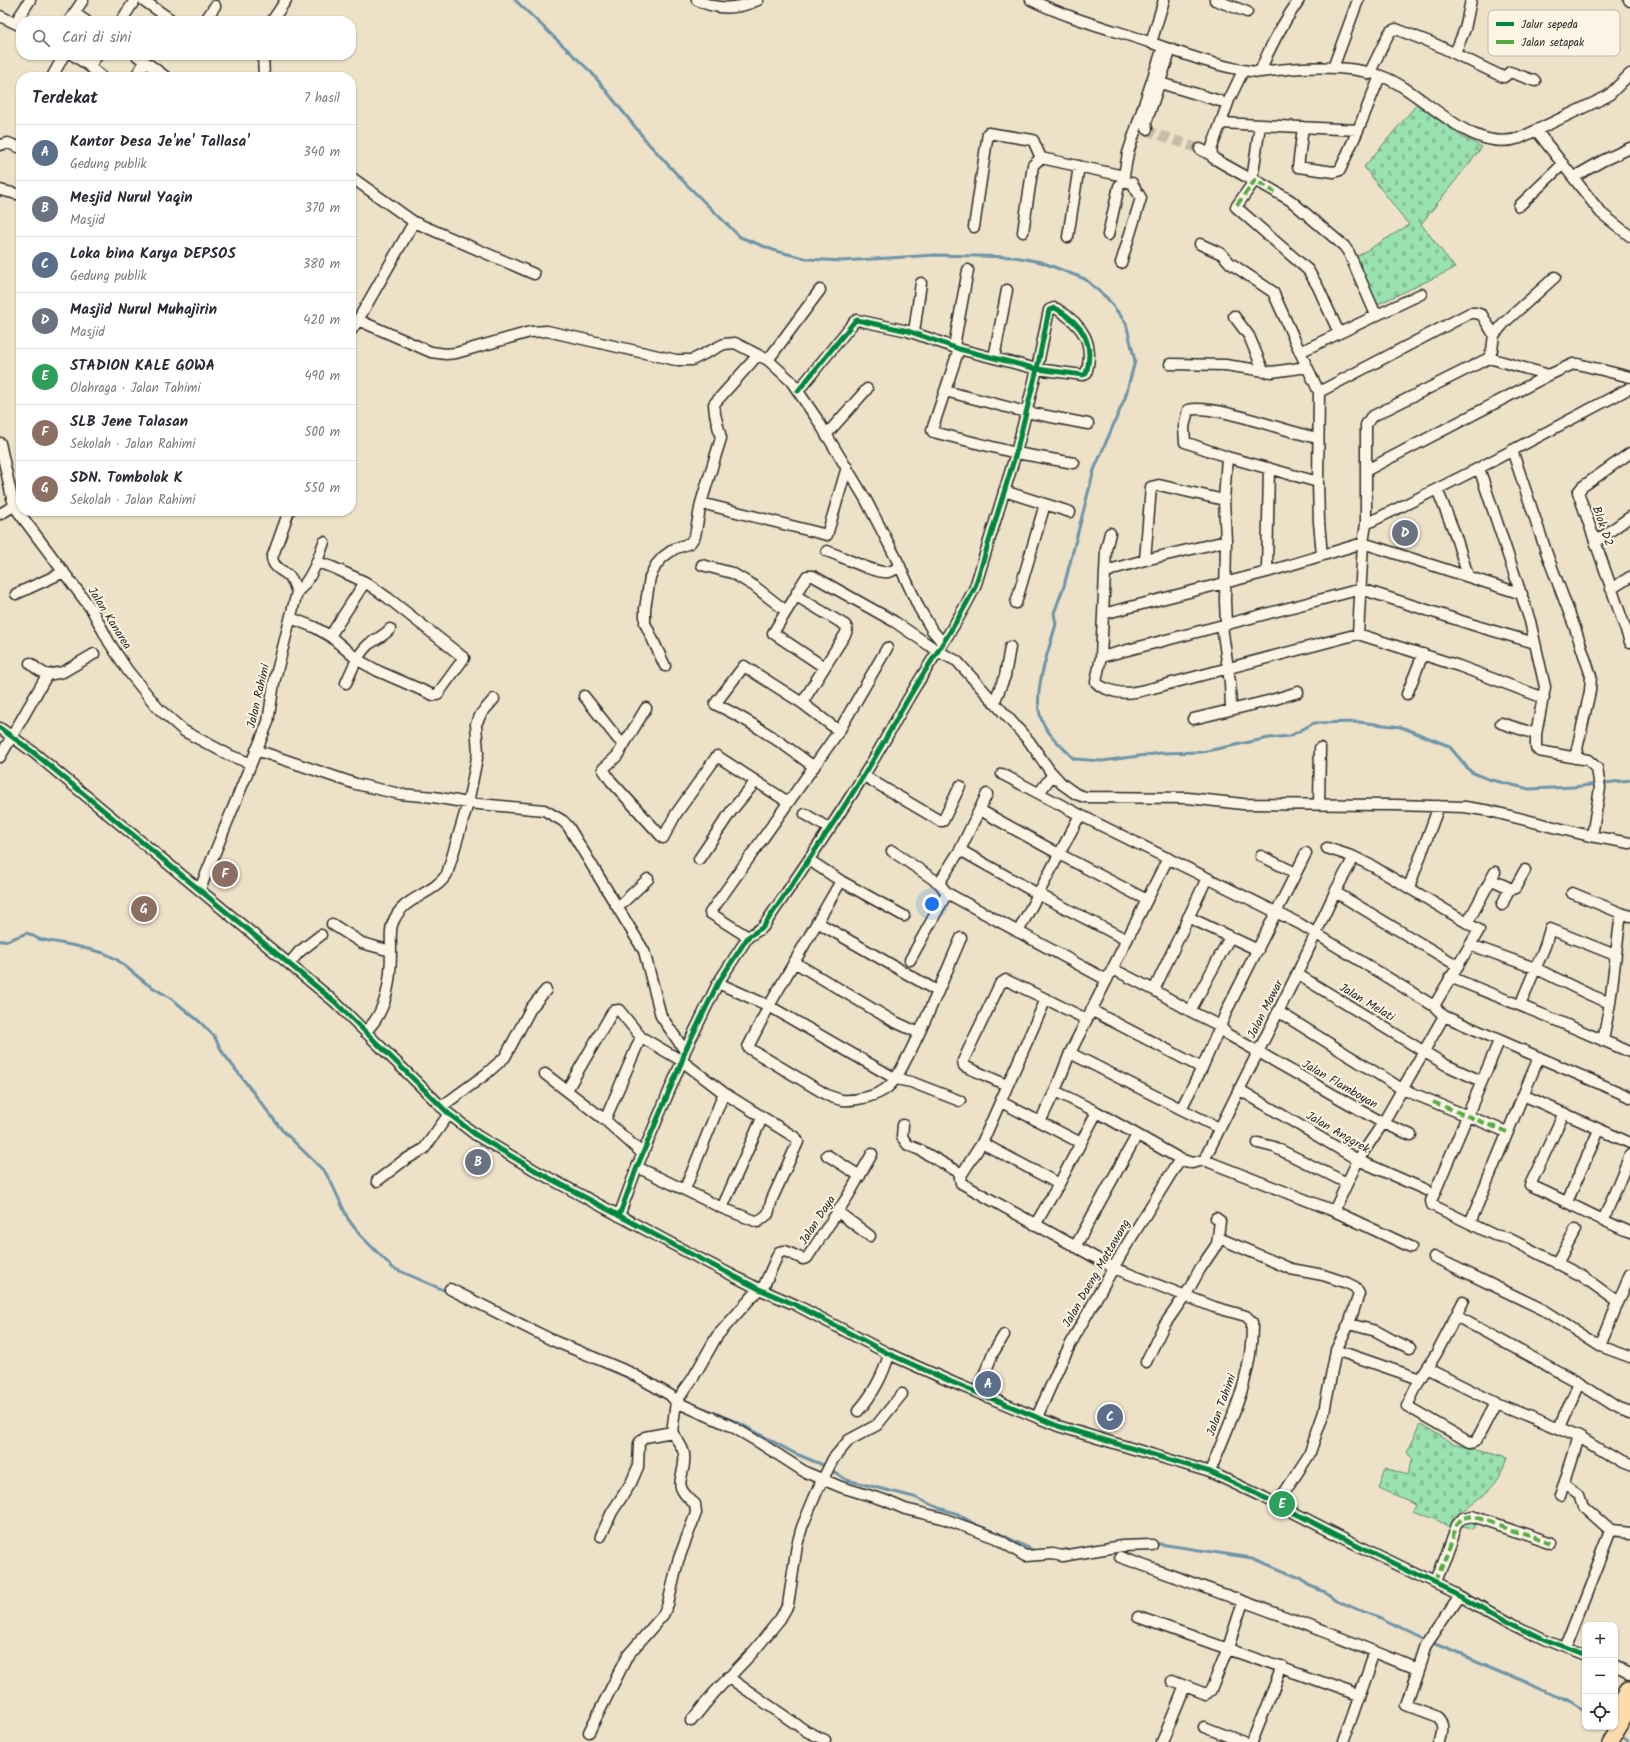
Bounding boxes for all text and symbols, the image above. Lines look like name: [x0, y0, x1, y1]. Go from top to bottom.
legend: [1488, 10, 1620, 56]
search box: [16, 16, 356, 60]
text: Jalur sepeda: [1521, 16, 1578, 34]
text: Cari di sini: [62, 26, 131, 50]
icon: search: [30, 27, 52, 49]
text: Jalan setapak: [1521, 34, 1585, 52]
text: Terdekat: [32, 85, 98, 112]
text: 7 hasil: [304, 88, 340, 109]
text: Kantor Desa Je'ne' Tallasa': [70, 130, 250, 154]
text: A: [41, 142, 49, 163]
text: 340 m: [303, 142, 340, 163]
text: Gedung publik: [70, 154, 147, 175]
text: Mesjid Nurul Yaqin: [70, 186, 193, 210]
text: B: [41, 198, 49, 219]
text: 370 m: [305, 198, 340, 219]
text: Masjid: [70, 210, 105, 231]
text: Loka bina Karya DEPSOS: [70, 242, 236, 266]
text: C: [41, 254, 49, 275]
text: 380 m: [303, 254, 340, 275]
text: Gedung publik: [70, 266, 147, 287]
text: Masjid Nurul Muhajirin: [70, 298, 217, 322]
text: D: [41, 310, 49, 331]
text: 420 m: [303, 310, 340, 331]
text: Masjid: [70, 322, 105, 343]
text: STADION KALE GOWA: [70, 354, 215, 378]
text: E: [41, 366, 49, 387]
text: 490 m: [304, 366, 340, 387]
text: Olahraga · Jalan Tahimi: [70, 378, 201, 399]
text: SLB Jene Talasan: [70, 410, 188, 434]
text: F: [41, 422, 49, 443]
text: 500 m: [304, 422, 340, 443]
text: Sekolah · Jalan Rahimi: [70, 434, 195, 455]
text: SDN. Tombolok K: [70, 466, 183, 490]
text: G: [41, 478, 49, 499]
text: 550 m: [304, 478, 340, 499]
text: Sekolah · Jalan Rahimi: [70, 490, 195, 511]
street label: Blok D2: [1587, 504, 1618, 549]
pin: D: [1392, 518, 1418, 548]
street label: Jalan Kanarea: [83, 583, 137, 654]
street label: Jalan Rahimi: [242, 661, 275, 730]
pin: F: [212, 859, 238, 889]
pin: G: [131, 894, 157, 924]
your location: [922, 894, 942, 914]
street label: Jalan Mawar: [1242, 976, 1289, 1042]
street label: Jalan Melati: [1335, 978, 1399, 1027]
street label: Jalan Flamboyan: [1298, 1055, 1381, 1114]
street label: Jalan Anggrek: [1302, 1106, 1374, 1159]
pin: B: [465, 1147, 491, 1177]
street label: Jalan Daya: [794, 1191, 841, 1249]
street label: Jalan Daeng Mattawang: [1058, 1215, 1135, 1331]
pin: A: [975, 1369, 1001, 1399]
street label: Jalan Tahimi: [1201, 1370, 1242, 1439]
pin: C: [1097, 1402, 1123, 1432]
pin: E: [1269, 1489, 1295, 1519]
map controls: [1582, 1622, 1618, 1730]
button: +: [1582, 1622, 1618, 1658]
button: −: [1582, 1658, 1618, 1694]
button: locate: [1582, 1694, 1618, 1730]

